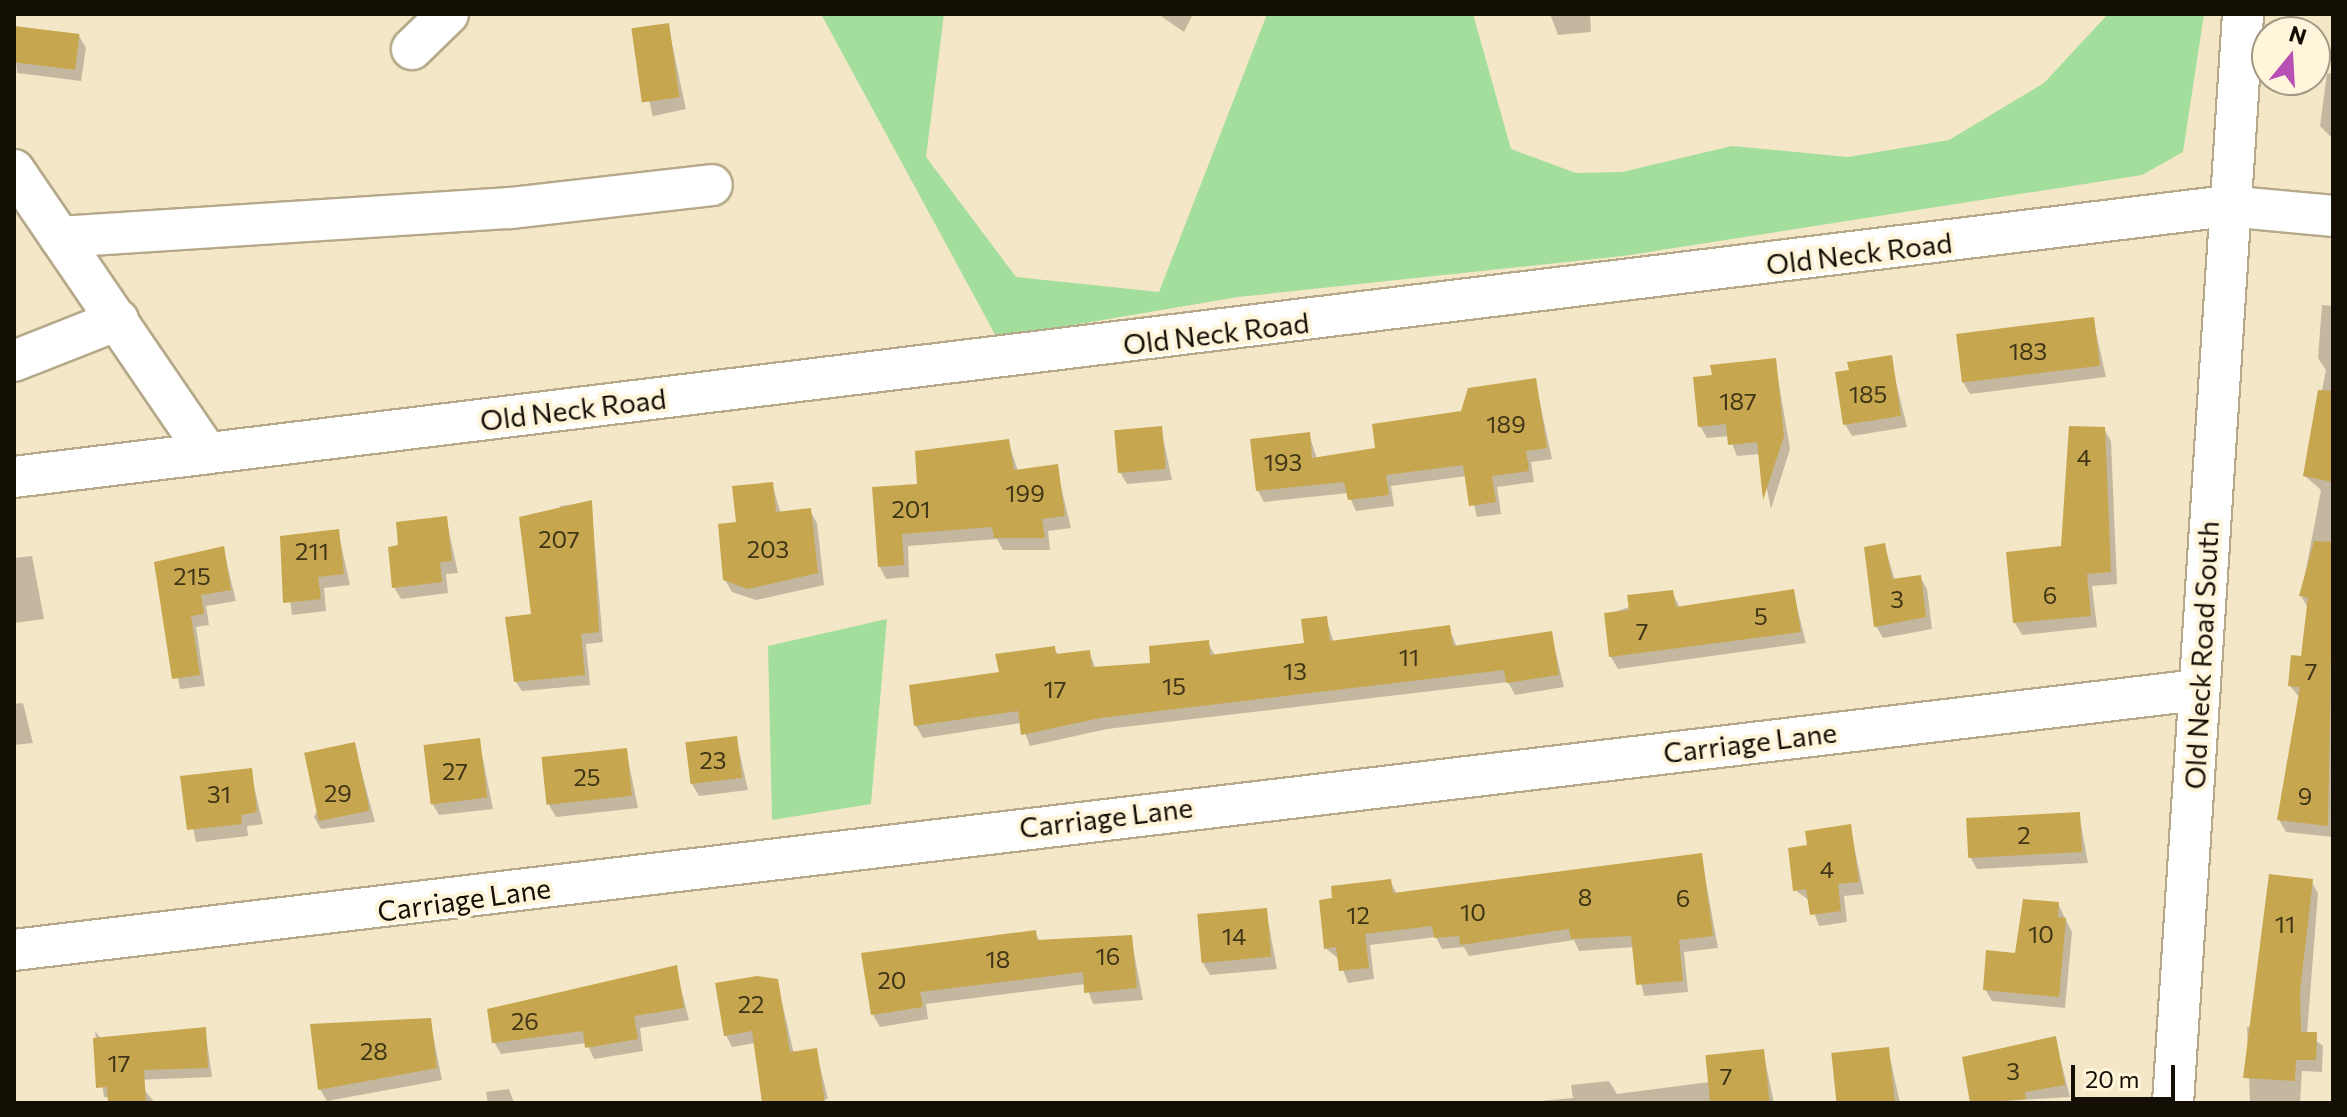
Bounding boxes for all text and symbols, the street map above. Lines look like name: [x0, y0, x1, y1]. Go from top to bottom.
north arrow: [2251, 16, 2331, 96]
text: N: [2286, 19, 2310, 50]
street label: Old Neck Road: [1764, 225, 1954, 281]
street label: Old Neck Road: [1121, 305, 1311, 361]
house number: 183: [2009, 337, 2047, 365]
house number: 185: [1849, 380, 1887, 408]
street label: Old Neck Road: [478, 381, 668, 437]
house number: 187: [1719, 387, 1757, 415]
house number: 189: [1486, 410, 1526, 438]
house number: 4: [2077, 443, 2091, 471]
house number: 193: [1264, 448, 1302, 476]
house number: 199: [1005, 479, 1045, 507]
house number: 201: [891, 495, 931, 523]
street label: Old Neck Road South: [2177, 520, 2225, 790]
house number: 207: [538, 525, 580, 553]
house number: 203: [747, 535, 789, 563]
house number: 211: [295, 537, 329, 565]
house number: 215: [173, 562, 211, 590]
house number: 6: [2043, 581, 2057, 609]
house number: 3: [1890, 585, 1904, 613]
house number: 5: [1754, 602, 1768, 630]
house number: 7: [1636, 617, 1648, 645]
house number: 11: [1399, 643, 1419, 671]
house number: 13: [1283, 657, 1307, 685]
house number: 7: [2305, 657, 2317, 685]
house number: 15: [1162, 672, 1186, 700]
house number: 17: [1044, 675, 1066, 703]
street label: Carriage Lane: [1661, 715, 1839, 769]
house number: 23: [700, 746, 726, 774]
house number: 27: [442, 757, 468, 785]
house number: 25: [573, 763, 601, 791]
house number: 29: [324, 779, 352, 807]
house number: 31: [207, 780, 231, 808]
house number: 9: [2298, 782, 2312, 810]
street label: Carriage Lane: [1017, 790, 1195, 844]
house number: 2: [2017, 821, 2031, 849]
house number: 4: [1820, 855, 1834, 883]
street label: Carriage Lane: [375, 870, 553, 928]
house number: 8: [1578, 883, 1592, 911]
house number: 6: [1676, 884, 1690, 912]
house number: 10: [1460, 898, 1486, 926]
house number: 12: [1346, 901, 1370, 929]
house number: 11: [2275, 910, 2295, 938]
house number: 10: [2028, 920, 2054, 948]
house number: 14: [1222, 922, 1246, 950]
house number: 16: [1096, 942, 1120, 970]
house number: 18: [986, 945, 1010, 973]
house number: 20: [878, 966, 906, 994]
house number: 22: [738, 990, 764, 1018]
house number: 26: [511, 1007, 539, 1035]
house number: 28: [360, 1037, 388, 1065]
house number: 17: [108, 1049, 130, 1077]
scale bar: [2075, 1049, 2179, 1099]
house number: 3: [2006, 1057, 2020, 1085]
house number: 7: [1720, 1062, 1732, 1090]
text: 20 m: [2085, 1064, 2139, 1093]

